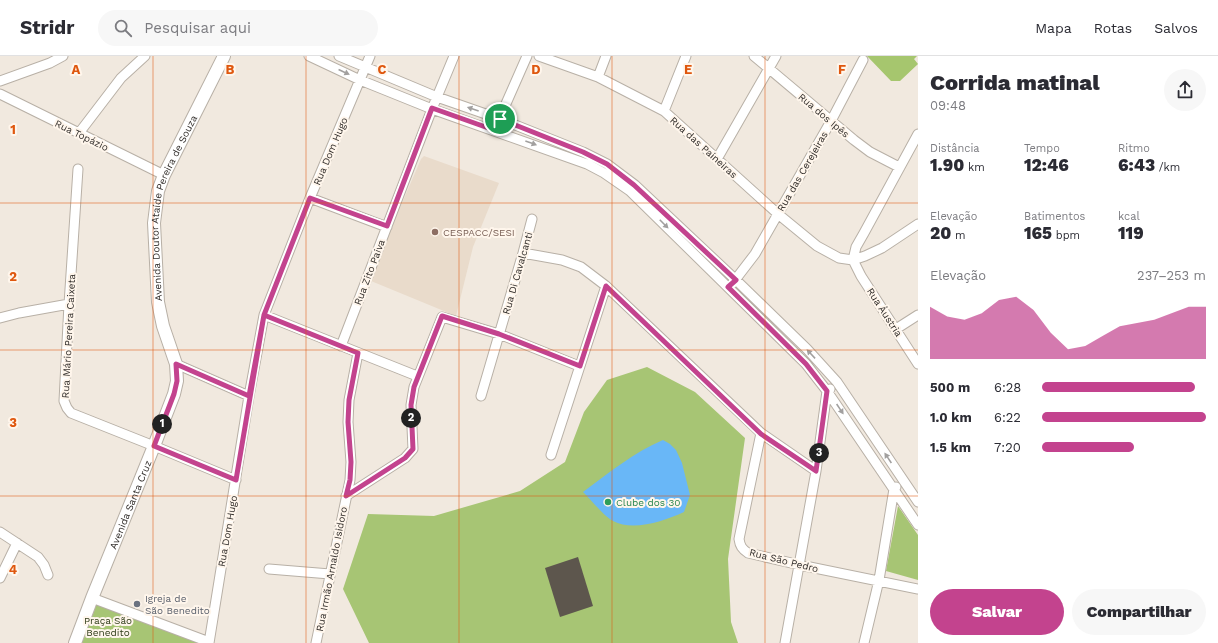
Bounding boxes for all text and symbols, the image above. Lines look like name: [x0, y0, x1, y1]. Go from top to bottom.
search box: [98, 10, 378, 46]
text: Stridr: [20, 16, 74, 39]
icon: search: [112, 17, 134, 39]
text: Pesquisar aqui: [144, 19, 251, 37]
text: Mapa: [1035, 20, 1072, 36]
text: Rotas: [1094, 20, 1132, 36]
text: Salvos: [1154, 20, 1198, 36]
text: A: [72, 62, 81, 77]
text: B: [226, 62, 235, 77]
text: C: [378, 62, 387, 77]
text: D: [531, 62, 541, 77]
text: E: [684, 62, 692, 77]
text: F: [838, 62, 846, 77]
one-way arrow: [338, 69, 350, 75]
button: share: [1164, 69, 1206, 111]
text: Corrida matinal: [930, 70, 1100, 95]
street label: Rua dos Ipês: [796, 91, 851, 140]
text: 09:48: [930, 98, 966, 113]
pin: [483, 102, 517, 136]
one-way arrow: [466, 106, 478, 112]
icon: arrive: [489, 108, 511, 130]
street label: Avenida Doutor Ataíde Pereira de Souza: [149, 113, 199, 301]
street label: Rua das Paineiras: [668, 114, 739, 180]
street label: Rua Dom Hugo: [311, 116, 350, 187]
street label: Rua Topázio: [53, 118, 110, 153]
text: 1: [10, 122, 16, 137]
street label: Rua das Cerejeiras: [775, 129, 830, 213]
one-way arrow: [525, 141, 537, 147]
text: Distância: [930, 142, 980, 155]
text: Tempo: [1024, 142, 1060, 155]
text: Ritmo: [1118, 142, 1150, 155]
text: 1.90: [930, 155, 964, 175]
text: 12:46: [1024, 155, 1069, 175]
text: 6:43: [1118, 155, 1155, 175]
text: km: [964, 161, 985, 174]
text: /km: [1155, 161, 1180, 174]
text: Elevação: [930, 210, 977, 223]
text: Batimentos: [1024, 210, 1085, 223]
text: kcal: [1118, 210, 1140, 223]
one-way arrow: [659, 219, 669, 229]
text: 20: [930, 223, 951, 243]
text: 165: [1024, 223, 1052, 243]
text: 119: [1118, 223, 1144, 243]
marker: CESPACC/SESI: [430, 227, 440, 237]
place label: CESPACC/SESI: [443, 227, 515, 238]
text: m: [951, 229, 966, 242]
text: bpm: [1052, 229, 1080, 242]
street label: Rua Di Cavalcanti: [500, 231, 535, 316]
street label: Rua Zito Paiva: [352, 238, 387, 306]
text: Elevação: [930, 268, 986, 283]
text: 237–253 m: [1137, 268, 1206, 283]
text: 2: [9, 269, 17, 284]
street label: Rua Mário Pereira Caixeta: [60, 273, 77, 398]
street label: Rua Áustria: [865, 286, 905, 339]
one-way arrow: [806, 349, 815, 359]
text: 500 m: [930, 380, 970, 395]
text: 6:28: [994, 380, 1021, 395]
one-way arrow: [836, 404, 844, 415]
pin: 2: [401, 408, 421, 428]
text: 1.0 km: [930, 410, 972, 425]
text: 6:22: [994, 410, 1021, 425]
text: 2: [408, 411, 414, 424]
pin: 1: [152, 414, 172, 434]
text: 3: [9, 415, 17, 430]
text: 1: [160, 417, 164, 430]
text: 1.5 km: [930, 440, 971, 455]
text: 7:20: [994, 440, 1021, 455]
pin: 3: [809, 443, 829, 463]
text: 3: [816, 446, 822, 459]
one-way arrow: [884, 453, 892, 463]
street label: Avenida Santa Cruz: [108, 459, 154, 551]
street label: Rua Dom Hugo: [216, 494, 239, 568]
marker: Clube dos 30: [603, 497, 613, 507]
place label: Clube dos 30: [616, 497, 681, 508]
street label: Rua Irmão Arnaldo Isidoro: [314, 506, 349, 632]
street label: Rua São Pedro: [748, 547, 820, 574]
text: 4: [9, 562, 18, 577]
button: Salvar: [930, 589, 1064, 635]
button: Compartilhar: [1072, 589, 1206, 635]
place label: Igreja de São Benedito: [145, 593, 210, 616]
marker: Igreja de São Benedito: [132, 599, 142, 609]
park label: Praça São Benedito: [84, 615, 132, 638]

